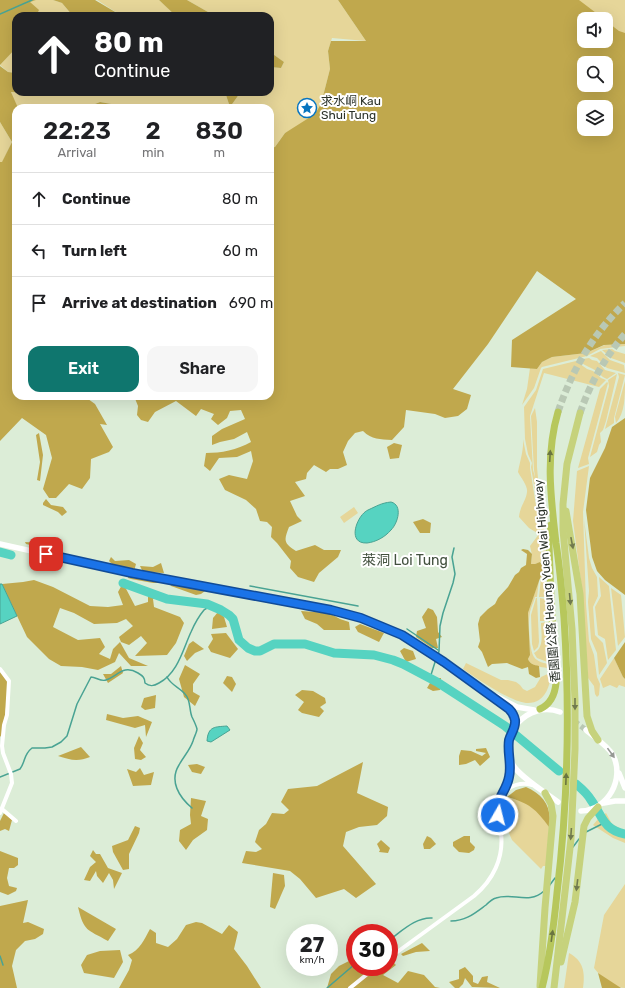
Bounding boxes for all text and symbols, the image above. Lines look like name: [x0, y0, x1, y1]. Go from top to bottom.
map controls: [577, 12, 613, 136]
button: sound: [577, 12, 613, 48]
text: 80 m: [94, 26, 164, 59]
icon: ahead: [28, 28, 80, 80]
button: search: [577, 56, 613, 92]
text: Continue: [94, 60, 170, 82]
place label: 求水峒 Kau Shui Tung: [321, 94, 381, 122]
place icon: 求水峒 Kau Shui Tung: [296, 97, 318, 119]
button: layers: [577, 100, 613, 136]
text: 22:23: [43, 117, 111, 145]
text: 2: [146, 117, 161, 145]
text: 830: [196, 117, 243, 145]
text: Arrival: [57, 145, 96, 160]
text: min: [142, 145, 165, 160]
text: m: [213, 145, 225, 160]
icon: ahead: [28, 188, 50, 210]
text: Continue: [62, 190, 131, 208]
text: 80 m: [222, 190, 258, 208]
icon: left: [28, 240, 50, 262]
text: Turn left: [62, 242, 127, 260]
text: 60 m: [222, 242, 258, 260]
icon: arrive: [28, 292, 50, 314]
text: Arrive at destination: [62, 294, 217, 312]
text: 690 m: [229, 294, 273, 312]
button: Exit: [28, 346, 139, 392]
button: Share: [147, 346, 258, 392]
one-way arrow: [546, 450, 553, 462]
street label: 香園圍公路 Heung Yuen Wai Highway: [531, 479, 563, 683]
pin: [29, 537, 63, 571]
one-way arrow: [570, 537, 576, 549]
icon: arrive: [35, 543, 57, 565]
district label: 萊洞 Loi Tung: [362, 552, 448, 569]
one-way arrow: [567, 593, 574, 605]
one-way arrow: [572, 698, 578, 711]
one-way arrow: [607, 748, 615, 759]
one-way arrow: [563, 772, 569, 785]
position arrow: [477, 794, 519, 836]
one-way arrow: [567, 828, 574, 840]
one-way arrow: [574, 879, 580, 891]
speed limit sign: 30: [346, 924, 398, 976]
one-way arrow: [549, 930, 555, 942]
text: 27: [300, 933, 324, 957]
text: km/h: [300, 954, 324, 966]

